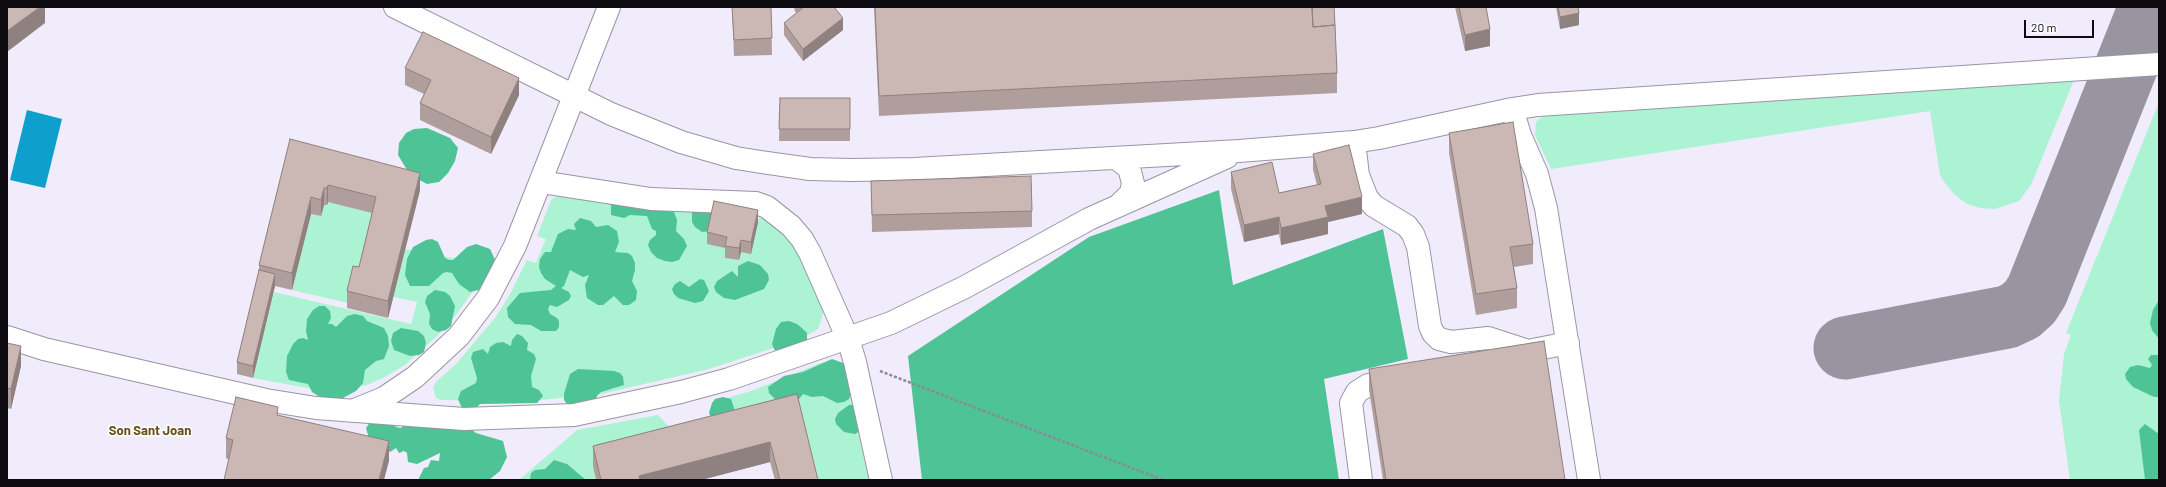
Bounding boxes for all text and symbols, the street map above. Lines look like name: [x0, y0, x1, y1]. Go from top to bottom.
scale bar: [2026, 12, 2096, 38]
text: 20 m: [2031, 20, 2057, 34]
district label: Son Sant Joan: [109, 423, 191, 439]

